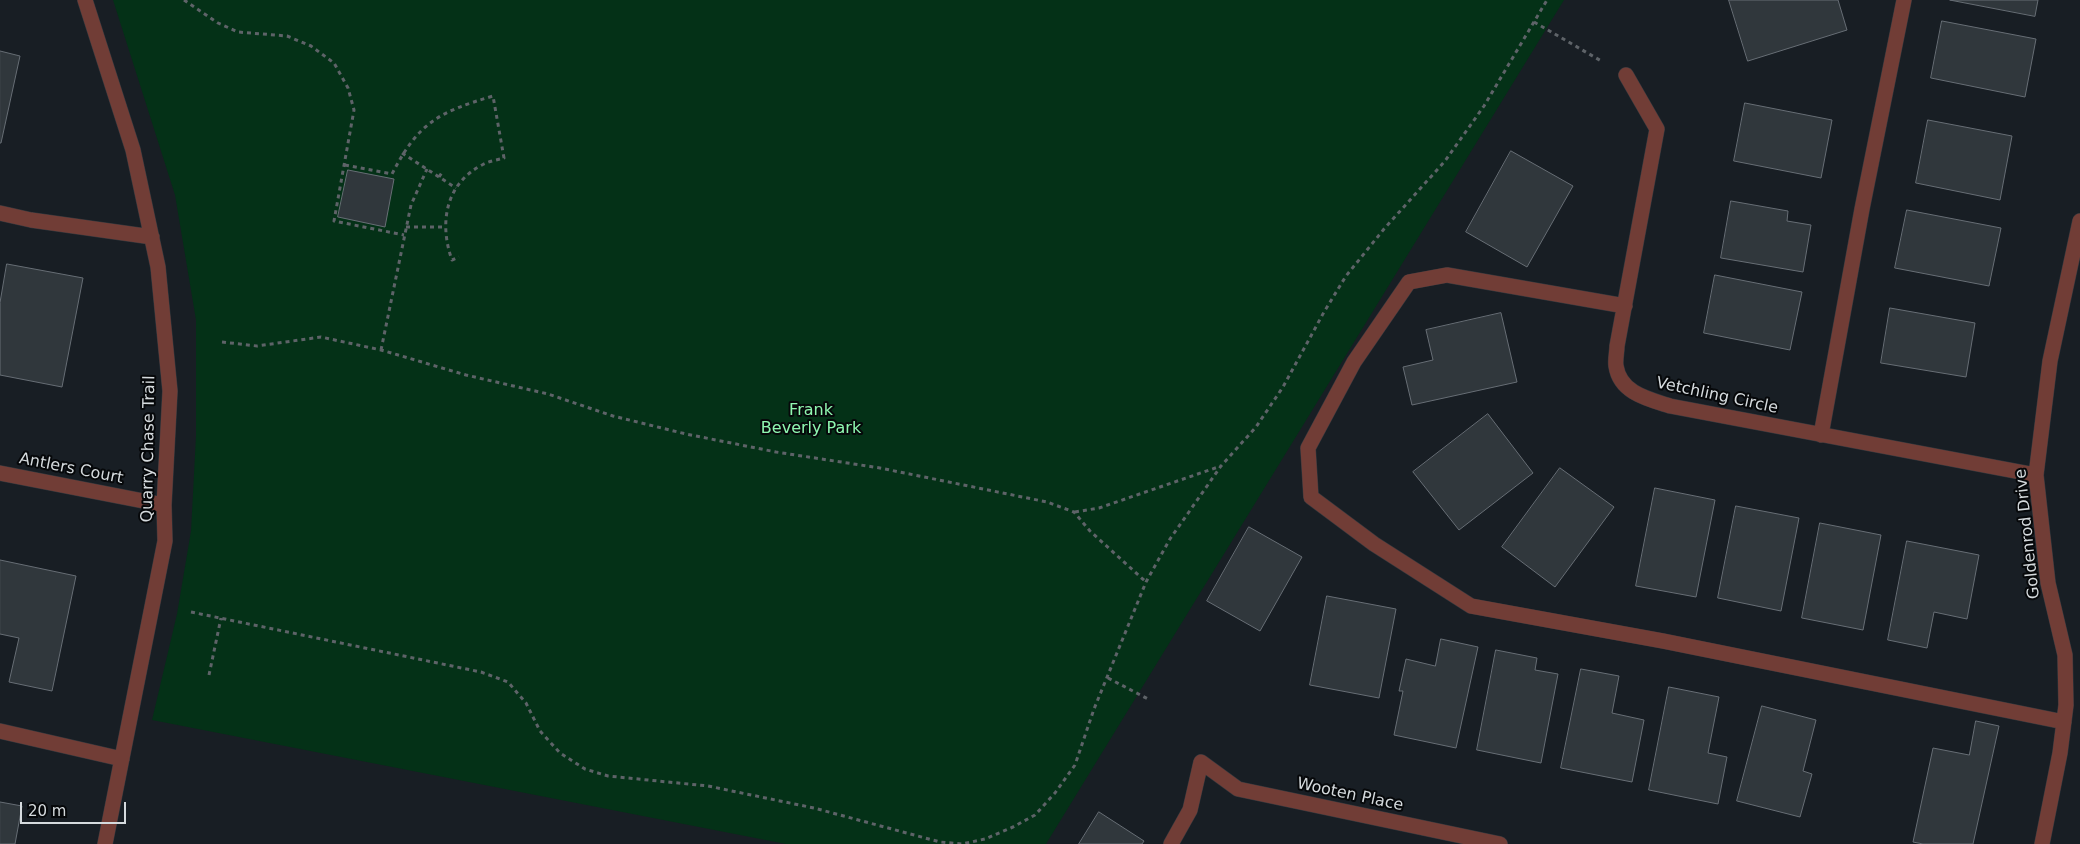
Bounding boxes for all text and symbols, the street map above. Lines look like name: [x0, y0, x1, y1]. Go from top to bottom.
street label: Vetchling Circle: [1654, 374, 1780, 418]
street label: Quarry Chase Trail: [138, 375, 160, 523]
park label: Frank Beverly Park: [761, 401, 861, 439]
street label: Antlers Court: [17, 450, 125, 488]
street label: Goldenrod Drive: [2012, 468, 2044, 600]
street label: Wooten Place: [1295, 774, 1405, 816]
scale bar: [22, 792, 129, 824]
text: 20 m: [28, 802, 66, 820]

